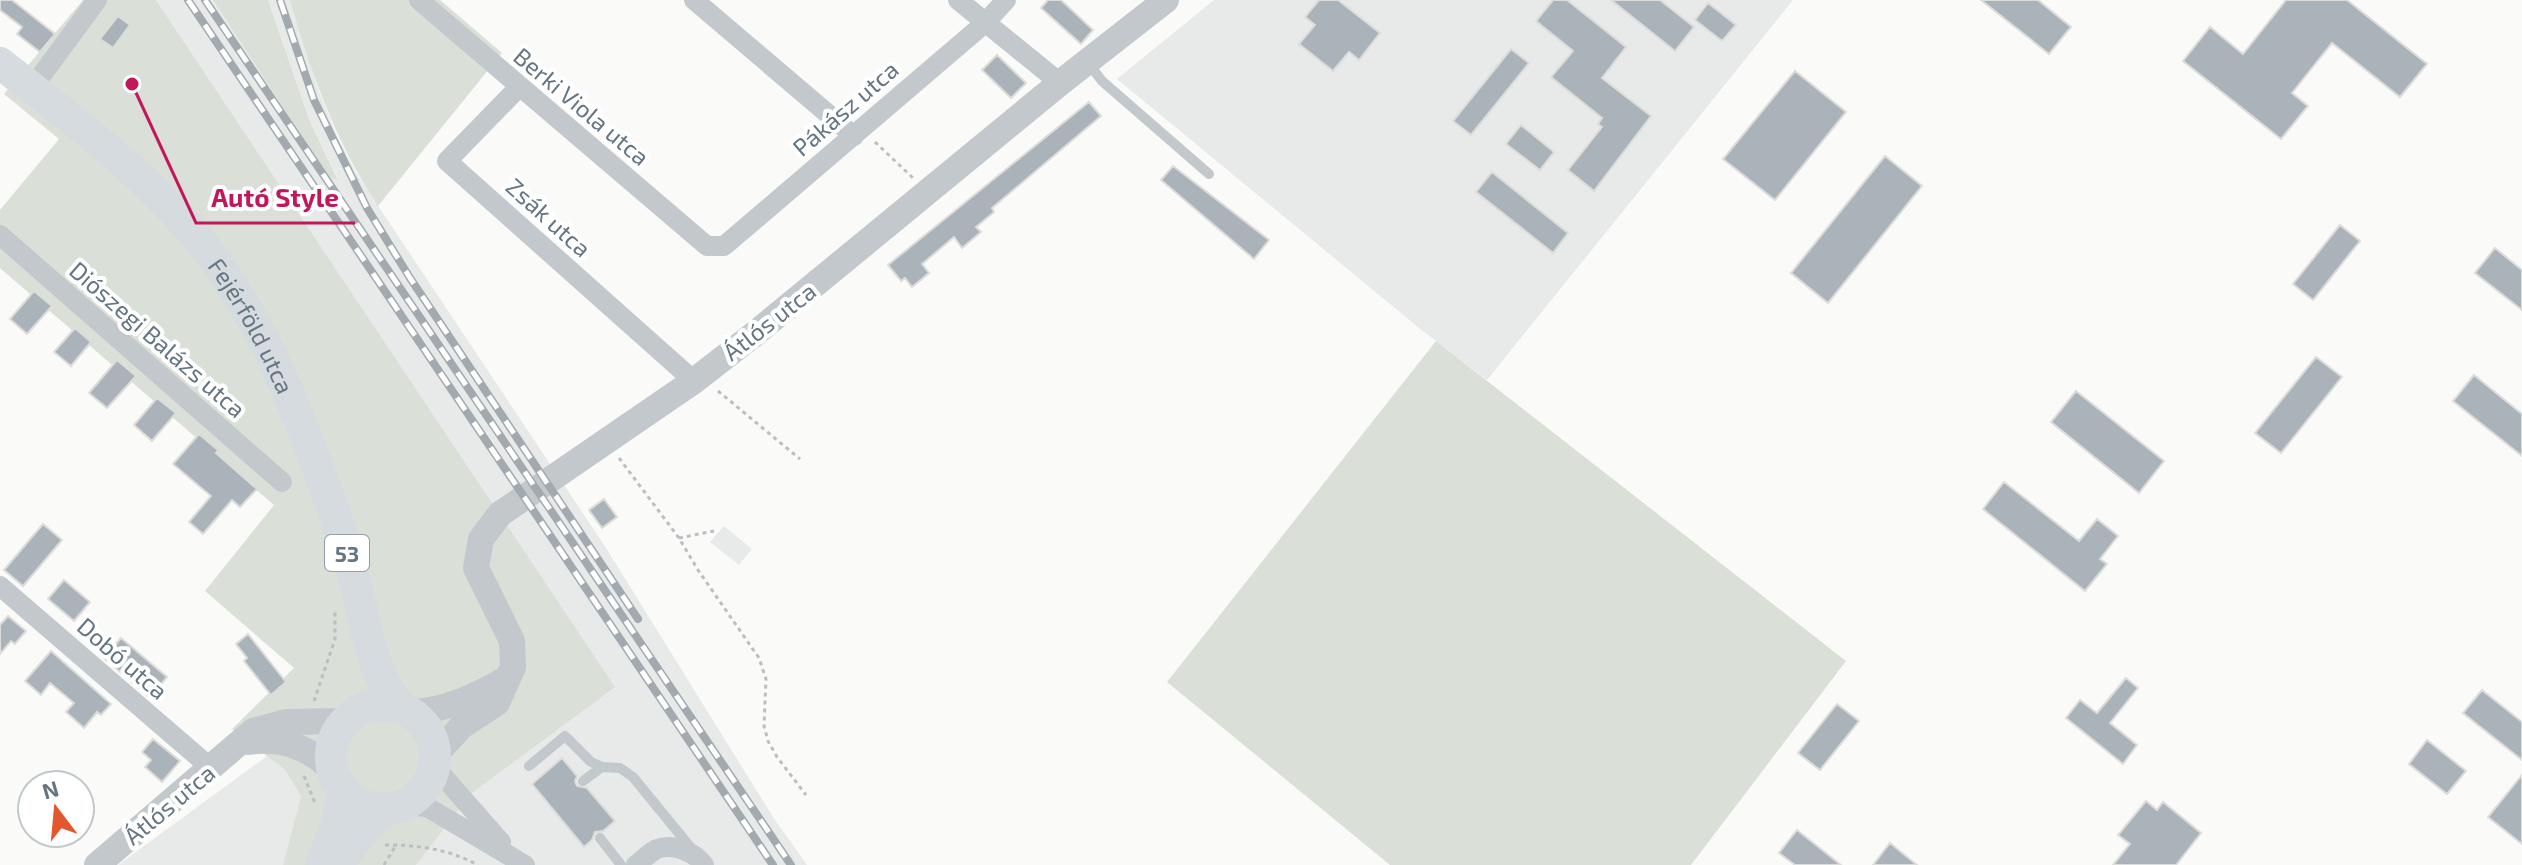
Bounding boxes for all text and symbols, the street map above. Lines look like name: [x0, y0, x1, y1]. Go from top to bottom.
street label: Berki Viola utca: [508, 41, 656, 171]
street label: Pákász utca: [786, 54, 904, 162]
street label: Zsák utca: [501, 171, 597, 263]
callout: Autó Style: [196, 173, 355, 223]
text: Autó Style: [211, 181, 339, 213]
street label: Fejérföld utca: [203, 252, 301, 398]
street label: Diószegi Balázs utca: [64, 255, 252, 423]
street label: Átlós utca: [717, 276, 821, 366]
road number: 53: [325, 535, 369, 571]
street label: Dobó utca: [72, 611, 174, 705]
street label: Átlós utca: [118, 758, 220, 850]
north arrow: [16, 769, 96, 849]
text: N: [39, 774, 61, 803]

